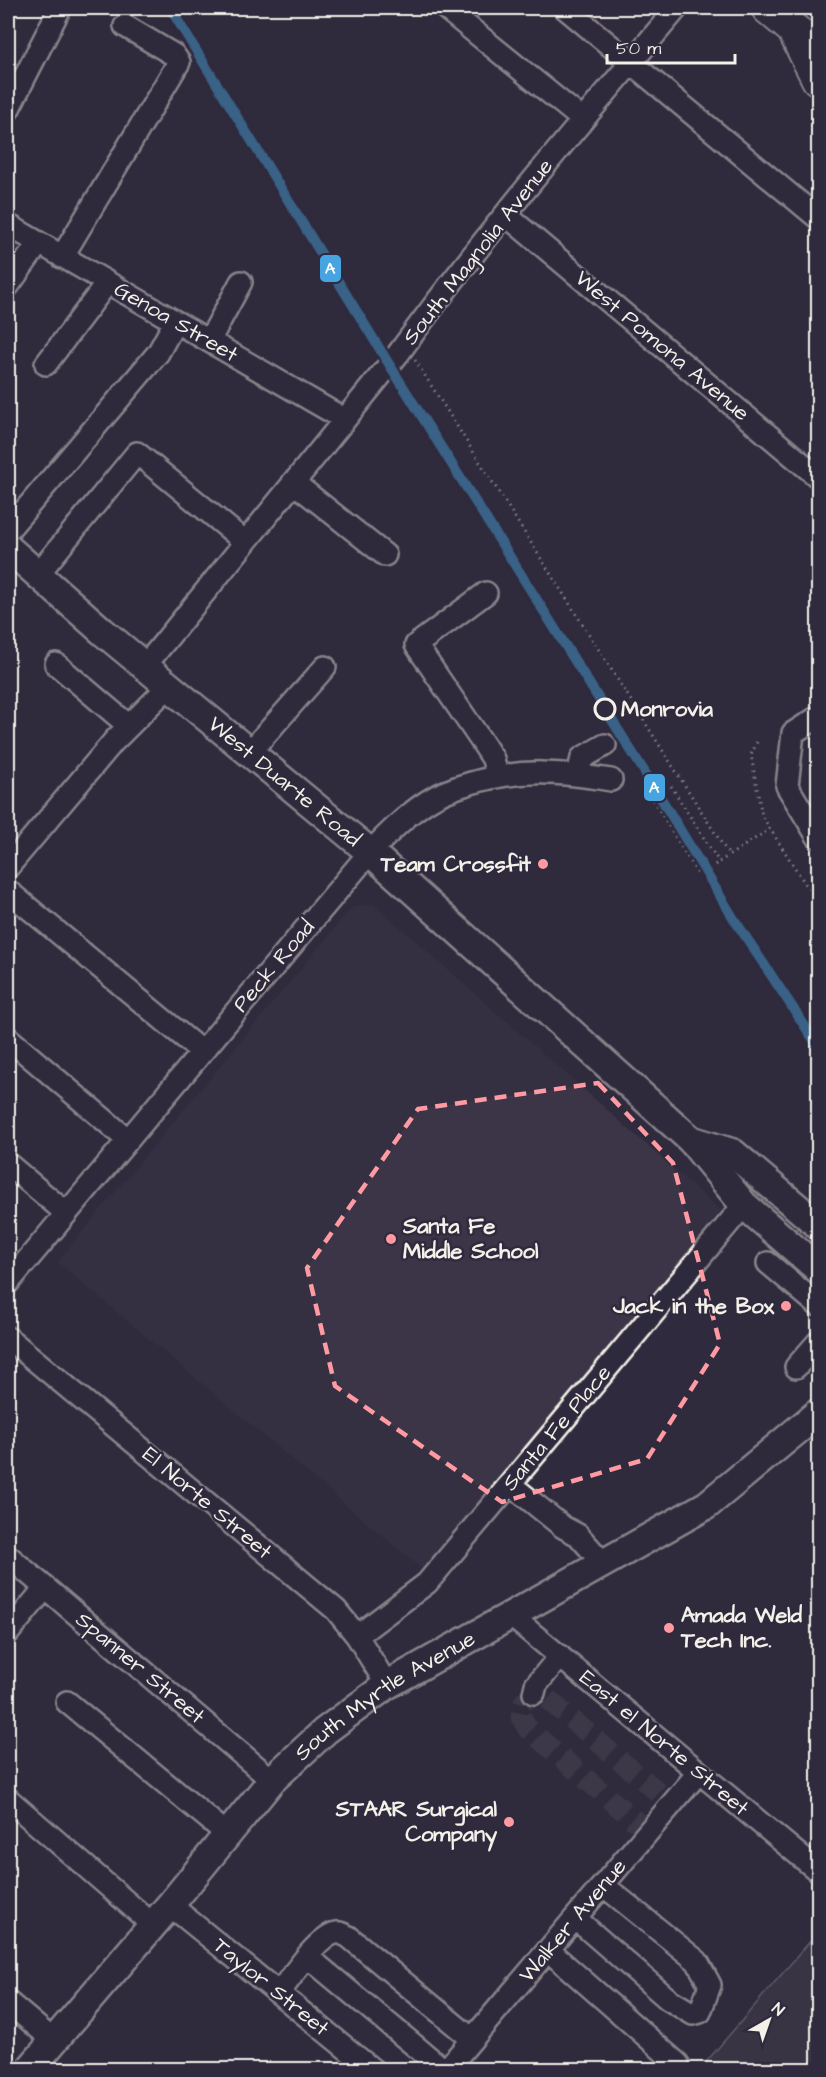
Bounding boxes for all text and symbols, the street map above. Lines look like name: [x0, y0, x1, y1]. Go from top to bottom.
scale bar: [607, 27, 734, 65]
text: 50 m: [616, 36, 661, 61]
street label: South Magnolia Avenue: [395, 152, 561, 352]
line badge: A: [319, 254, 342, 283]
text: A: [325, 258, 336, 280]
street label: West Pomona Avenue: [568, 264, 756, 429]
street label: Genoa Street: [108, 274, 244, 370]
place label: Monrovia: [621, 694, 714, 725]
marker: Monrovia: [594, 698, 616, 720]
street label: West Duarte Road: [201, 709, 368, 854]
line badge: A: [643, 773, 666, 802]
text: A: [649, 777, 660, 799]
place label: Team Crossfit: [380, 849, 532, 880]
marker: Team Crossfit: [536, 857, 550, 871]
street label: Peck Road: [226, 913, 322, 1019]
place label: Santa Fe Middle School: [402, 1211, 539, 1267]
marker: Santa Fe Middle School: [384, 1232, 398, 1246]
place label: Jack in the Box: [612, 1291, 775, 1322]
marker: Jack in the Box: [779, 1299, 793, 1313]
street label: Santa Fe Place: [495, 1358, 619, 1498]
street label: El Norte Street: [135, 1439, 279, 1567]
place label: Amada Weld Tech Inc.: [680, 1600, 803, 1656]
street label: Spanner Street: [69, 1605, 211, 1731]
marker: Amada Weld Tech Inc.: [662, 1621, 676, 1635]
street label: South Myrtle Avenue: [287, 1623, 481, 1768]
street label: East el Norte Street: [572, 1663, 756, 1823]
place label: STAAR Surgical Company: [335, 1794, 498, 1852]
marker: STAAR Surgical Company: [502, 1815, 516, 1829]
street label: Walker Avenue: [512, 1852, 634, 1990]
street label: Taylor Street: [206, 1930, 336, 2044]
north arrow: [739, 1990, 799, 2050]
text: N: [767, 1998, 789, 2021]

